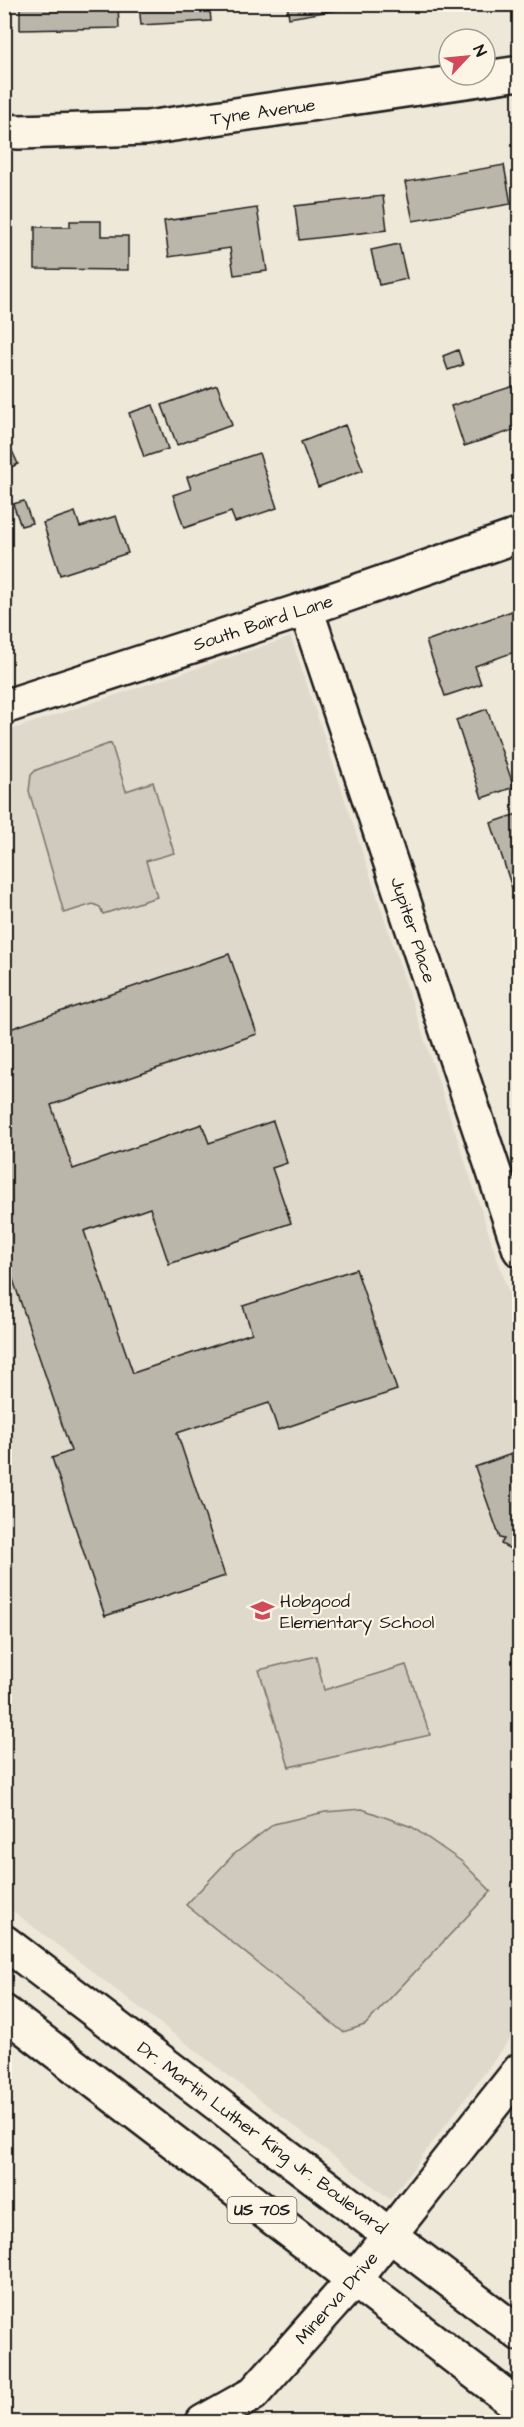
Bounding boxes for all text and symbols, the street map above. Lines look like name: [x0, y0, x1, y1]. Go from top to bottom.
north arrow: [437, 27, 497, 87]
text: N: [467, 42, 492, 60]
street label: Tyne Avenue: [209, 92, 317, 133]
street label: South Baird Lane: [190, 589, 336, 657]
street label: Jupiter Place: [384, 874, 442, 986]
place label: Hobgood Elementary School: [280, 1589, 435, 1636]
school or university icon: Hobgood Elementary School: [249, 1598, 275, 1624]
street label: Dr. Martin Luther King Jr. Boulevard: [131, 2036, 392, 2241]
road number: US 70S: [228, 2197, 296, 2223]
street label: Minerva Drive: [290, 2246, 384, 2350]

